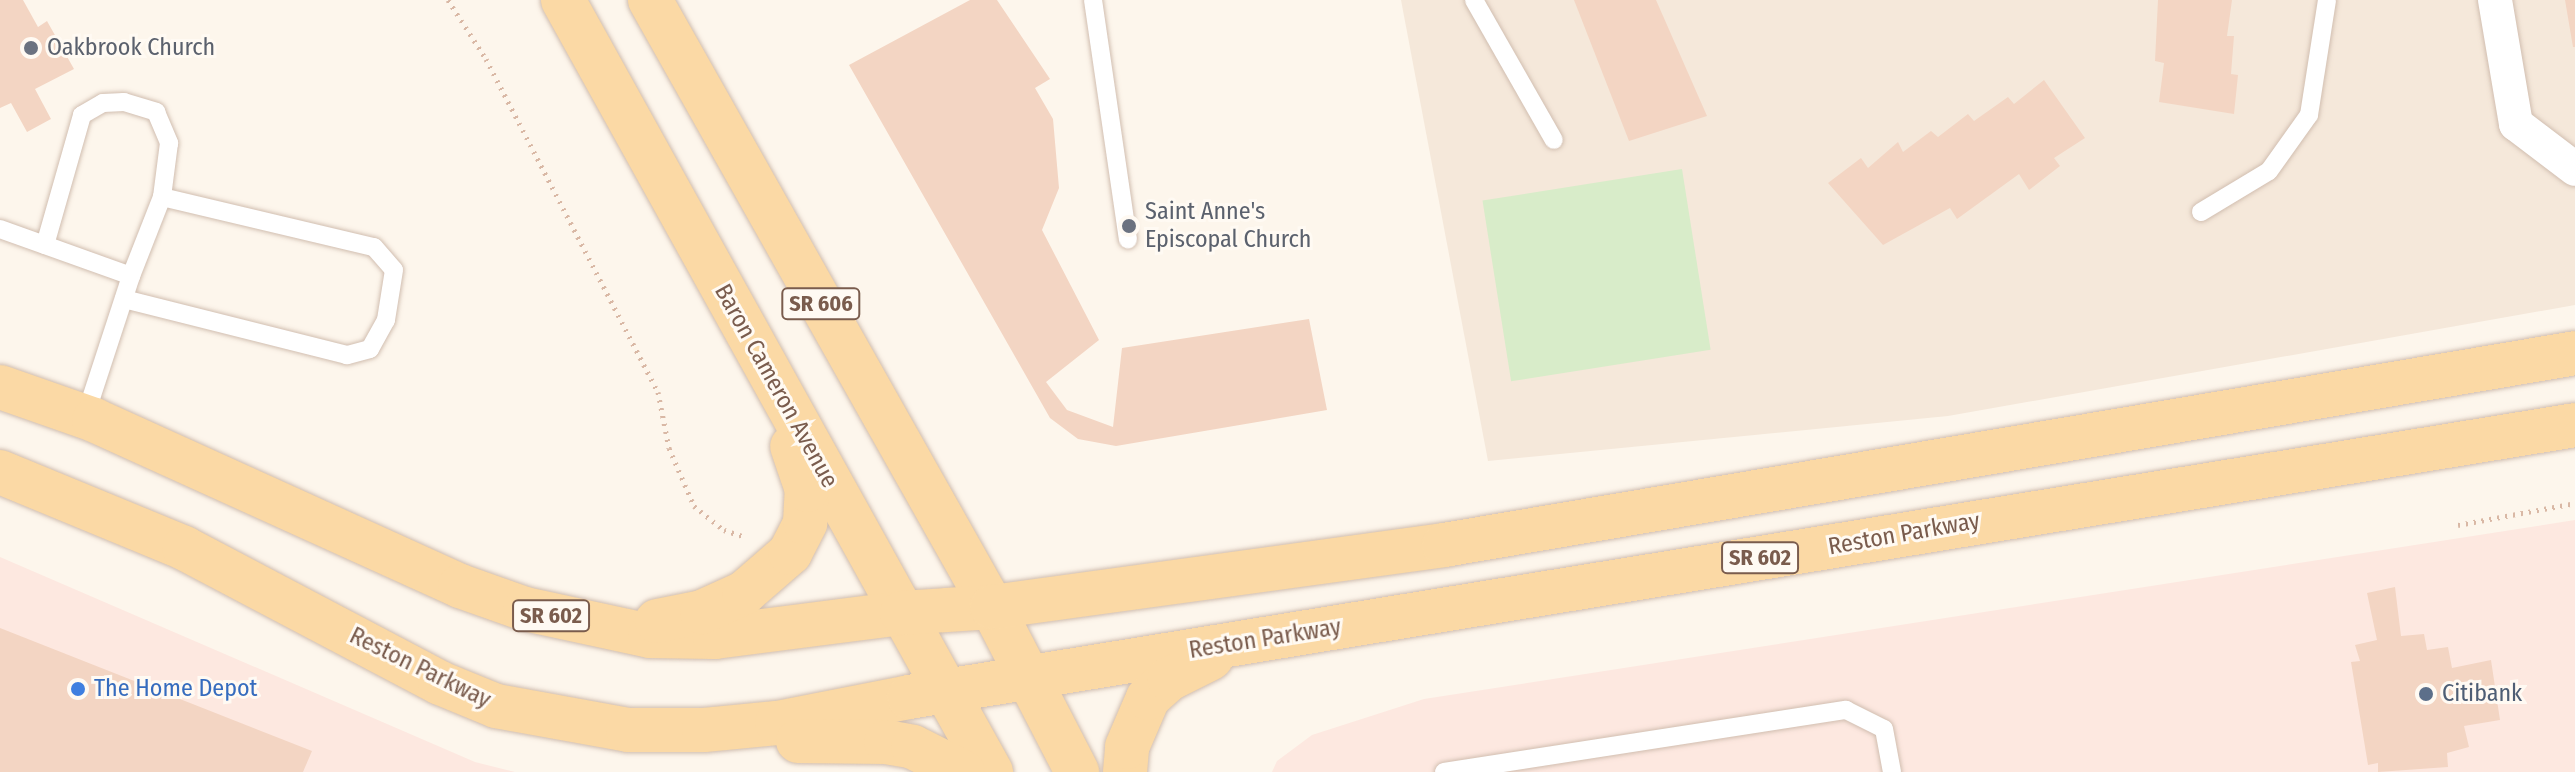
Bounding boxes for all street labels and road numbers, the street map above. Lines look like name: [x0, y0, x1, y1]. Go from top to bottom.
street label: Baron Cameron Avenue: [708, 279, 844, 493]
road number: SR 606: [781, 286, 861, 322]
street label: Reston Parkway: [1826, 507, 1982, 561]
road number: SR 602: [1720, 540, 1800, 576]
road number: SR 602: [511, 598, 591, 634]
street label: Reston Parkway: [1187, 613, 1343, 665]
street label: Reston Parkway: [345, 621, 495, 715]

